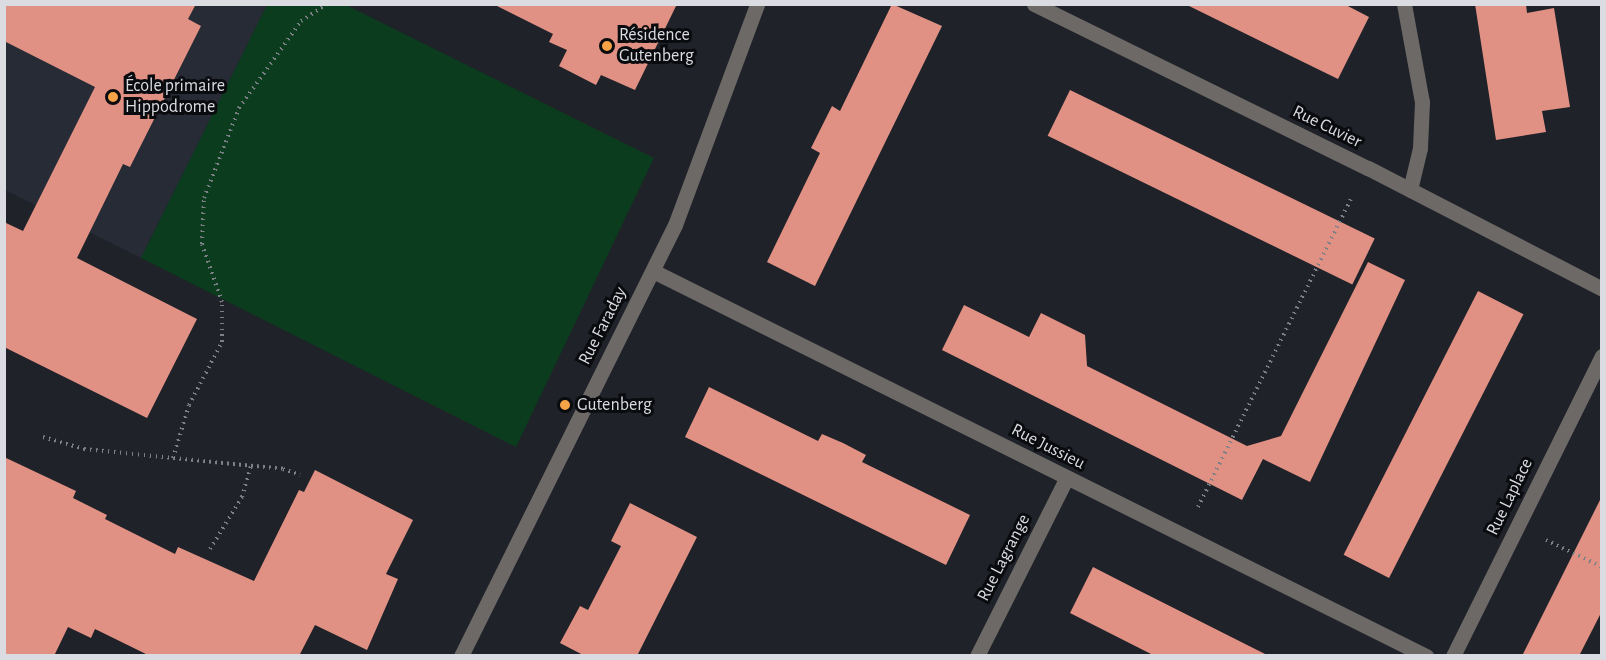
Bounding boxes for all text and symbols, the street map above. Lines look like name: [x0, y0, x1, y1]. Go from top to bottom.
place label: Résidence Gutenberg: [619, 25, 694, 68]
marker: Résidence Gutenberg: [600, 39, 614, 53]
place label: École primaire Hippodrome: [125, 76, 225, 118]
marker: École primaire Hippodrome: [106, 90, 120, 104]
street label: Rue Cuvier: [1289, 101, 1365, 153]
street label: Rue Faraday: [574, 283, 632, 369]
place label: Gutenberg: [577, 394, 652, 416]
marker: Gutenberg: [558, 398, 572, 412]
street label: Rue Jussieu: [1008, 419, 1088, 475]
street label: Rue Laplace: [1482, 455, 1538, 539]
street label: Rue Lagrange: [973, 511, 1035, 605]

